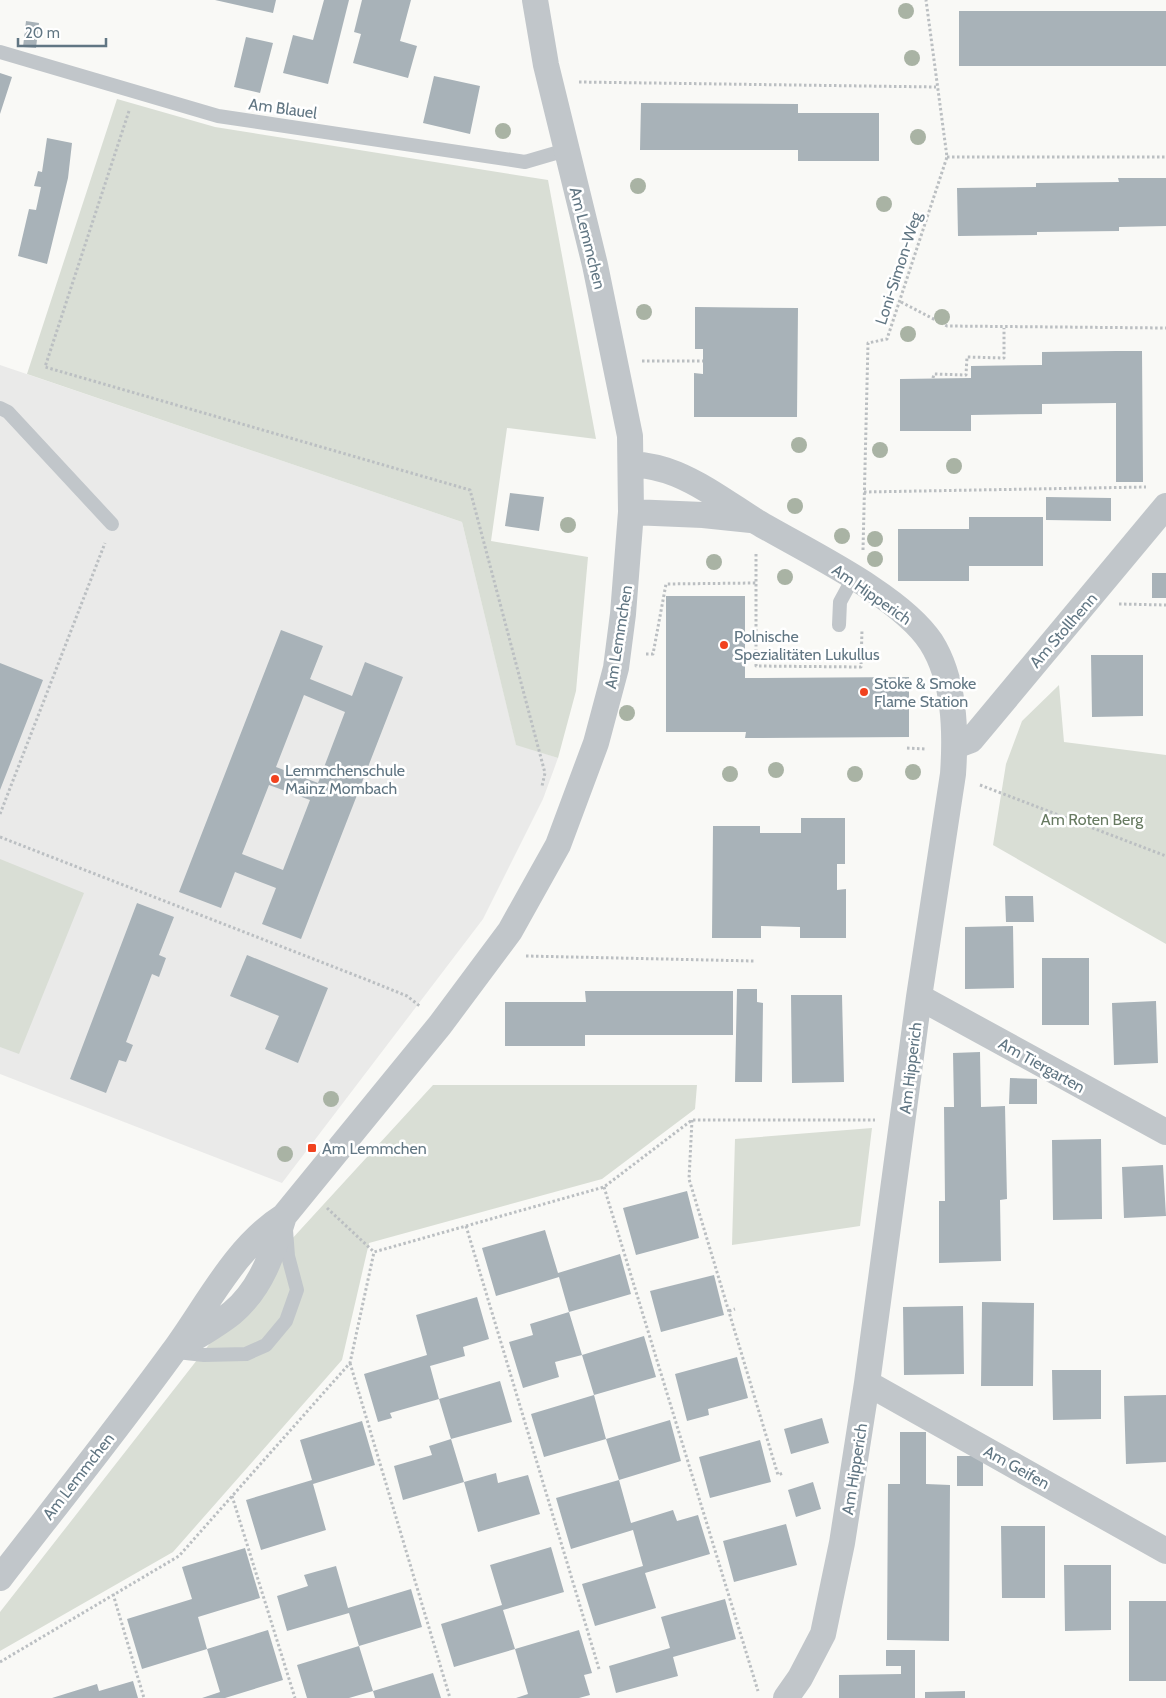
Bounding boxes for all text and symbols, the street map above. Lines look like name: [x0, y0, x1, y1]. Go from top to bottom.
scale bar: [18, 15, 105, 47]
text: 20 m: [25, 24, 60, 42]
street label: Am Blauel: [248, 94, 319, 123]
street label: Am Lemmchen: [566, 185, 609, 291]
street label: Loni-Simon-Weg: [871, 208, 926, 327]
street label: Am Hipperich: [828, 560, 915, 629]
street label: Am Lemmchen: [601, 584, 636, 690]
street label: Am Stollhenn: [1026, 589, 1101, 672]
place label: Polnische Spezialitäten Lukullus: [734, 627, 880, 664]
marker: Polnische Spezialitäten Lukullus: [718, 639, 730, 651]
place label: Stoke & Smoke Flame Station: [874, 674, 976, 711]
marker: Stoke & Smoke Flame Station: [858, 686, 870, 698]
place label: Lemmchenschule Mainz Mombach: [285, 761, 405, 798]
marker: Lemmchenschule Mainz Mombach: [269, 773, 281, 785]
park label: Am Roten Berg: [1041, 810, 1144, 829]
street label: Am Hipperich: [895, 1021, 926, 1115]
street label: Am Tiergarten: [995, 1034, 1088, 1097]
place label: Am Lemmchen: [322, 1139, 427, 1158]
marker: Am Lemmchen: [306, 1142, 318, 1154]
street label: Am Hipperich: [838, 1422, 871, 1516]
street label: Am Lemmchen: [39, 1429, 118, 1523]
street label: Am Geifen: [981, 1442, 1053, 1493]

